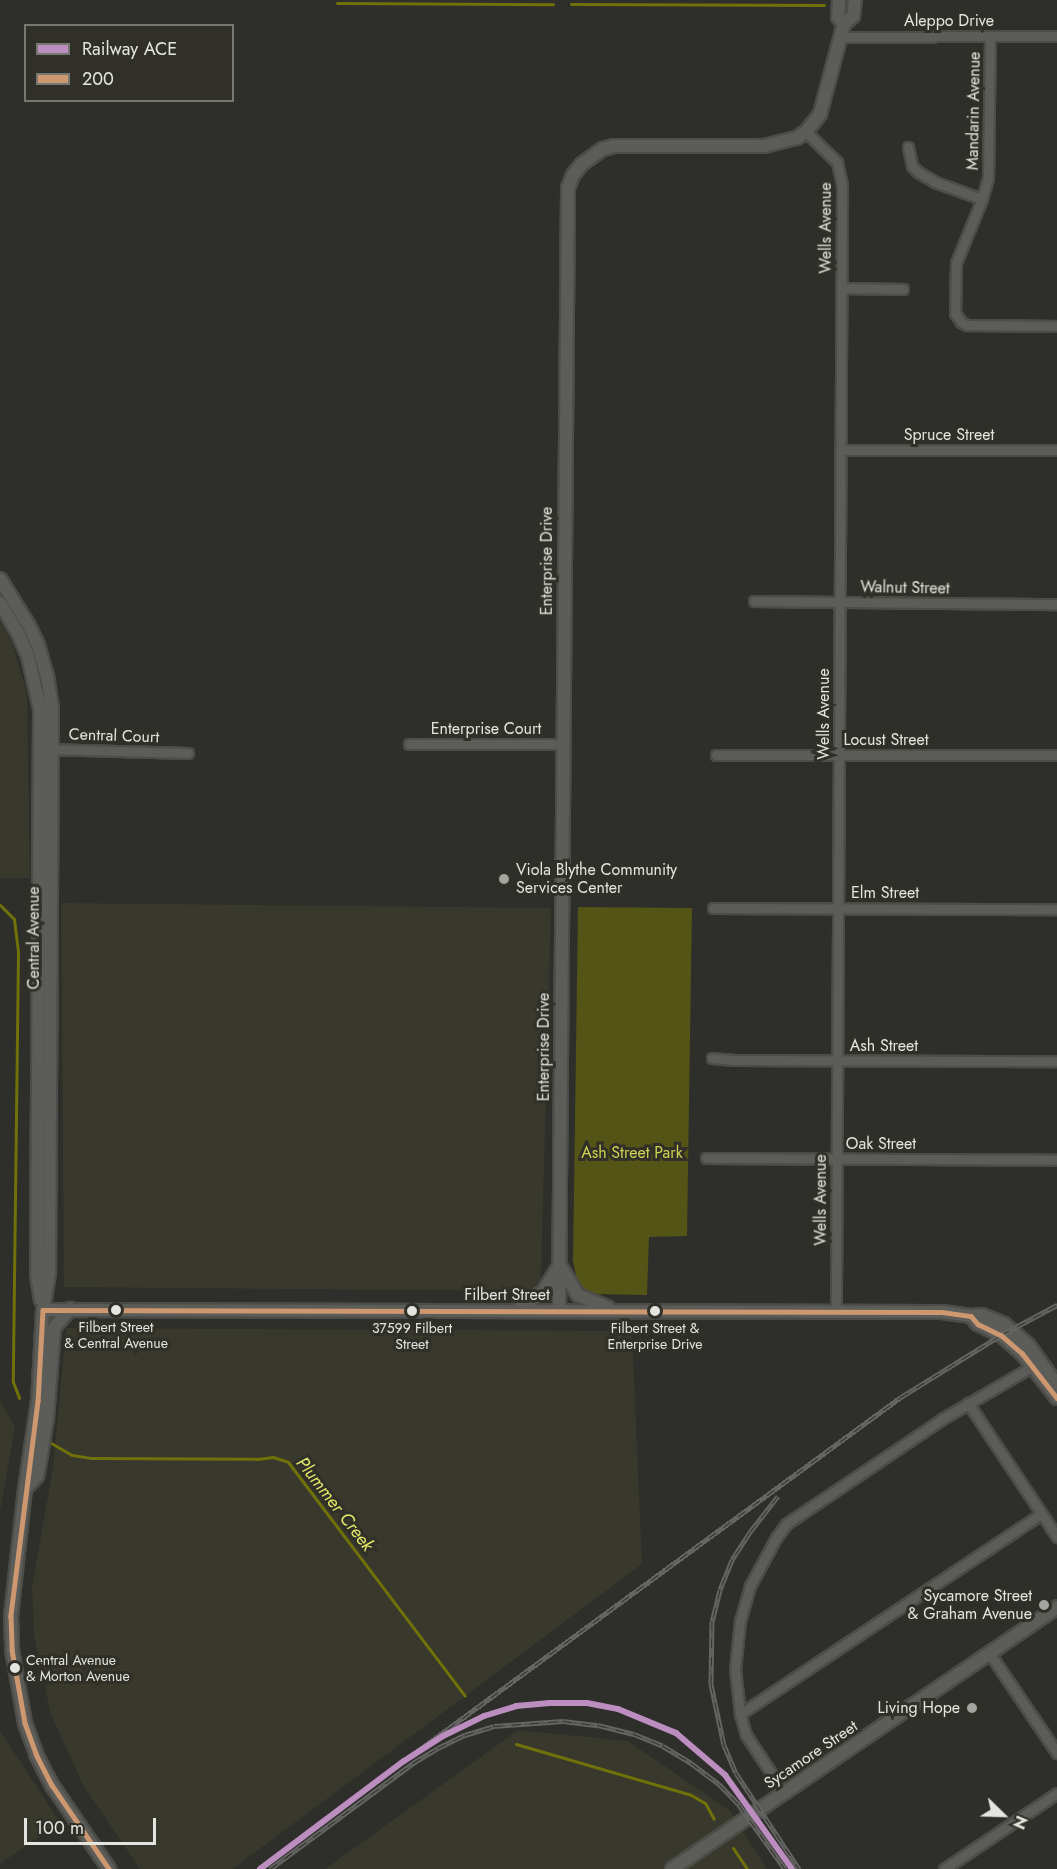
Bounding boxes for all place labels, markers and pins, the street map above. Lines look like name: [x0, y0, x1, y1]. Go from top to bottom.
place label: Viola Blythe Community Services Center: [516, 860, 677, 898]
marker: Viola Blythe Community Services Center: [497, 872, 511, 886]
marker: Filbert Street & Central Avenue: [110, 1304, 122, 1316]
marker: 37599 Filbert Street: [406, 1305, 418, 1317]
marker: Filbert Street & Enterprise Drive: [649, 1305, 661, 1317]
place label: Filbert Street & Central Avenue: [64, 1319, 168, 1352]
place label: 37599 Filbert Street: [372, 1320, 452, 1352]
place label: Filbert Street & Enterprise Drive: [607, 1320, 703, 1352]
place label: Sycamore Street & Graham Avenue: [908, 1586, 1032, 1624]
marker: Sycamore Street & Graham Avenue: [1037, 1598, 1051, 1612]
place label: Central Avenue & Morton Avenue: [26, 1652, 130, 1684]
marker: Central Avenue & Morton Avenue: [9, 1662, 21, 1674]
place label: Living Hope: [878, 1698, 960, 1718]
marker: Living Hope: [965, 1701, 979, 1715]

